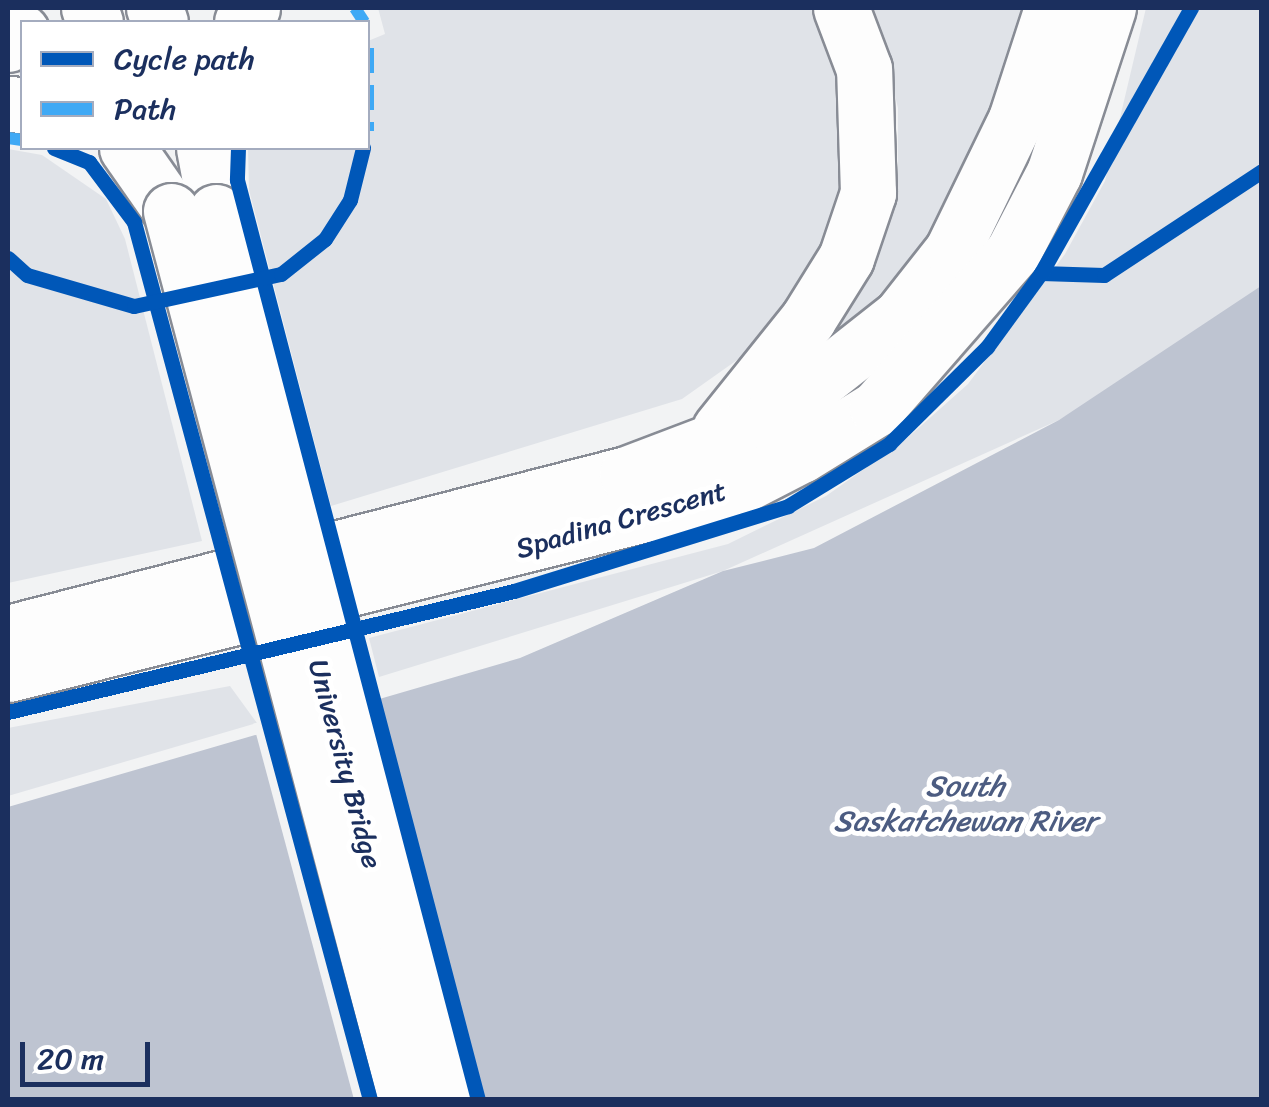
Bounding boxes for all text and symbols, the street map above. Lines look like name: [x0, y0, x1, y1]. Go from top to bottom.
legend: [20, 20, 370, 150]
text: Cycle path: [114, 32, 255, 86]
text: Path: [114, 82, 176, 136]
street label: Spadina Crescent: [512, 474, 730, 566]
street label: University Bridge: [301, 656, 389, 872]
water label: South Saskatchewan River: [833, 768, 1097, 838]
scale bar: [25, 1022, 155, 1084]
text: 20 m: [37, 1032, 104, 1086]

